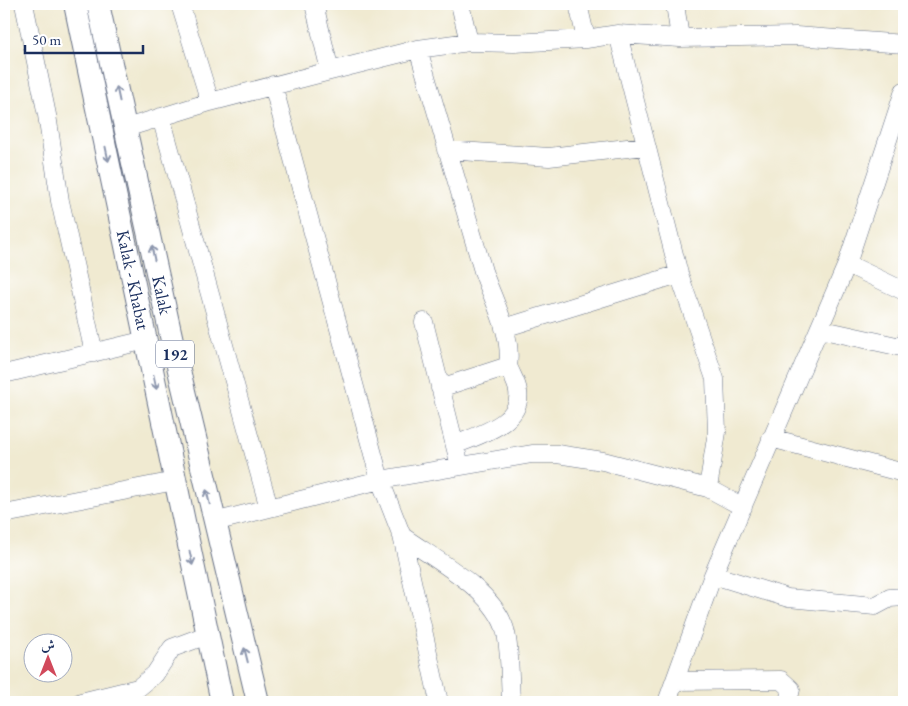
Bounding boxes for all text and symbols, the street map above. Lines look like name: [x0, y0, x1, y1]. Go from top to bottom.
scale bar: [25, 22, 142, 54]
text: 50 m: [32, 30, 61, 49]
one-way arrow: [113, 87, 122, 103]
one-way arrow: [103, 146, 112, 162]
street label: Kalak - Khabat: [112, 228, 155, 332]
one-way arrow: [148, 246, 157, 262]
street label: Kalak: [147, 273, 178, 317]
road number: 192: [156, 340, 194, 368]
one-way arrow: [151, 373, 160, 389]
one-way arrow: [203, 489, 212, 505]
one-way arrow: [187, 550, 196, 566]
north arrow: [22, 634, 72, 684]
text: ش: [41, 636, 55, 654]
one-way arrow: [241, 647, 250, 663]

